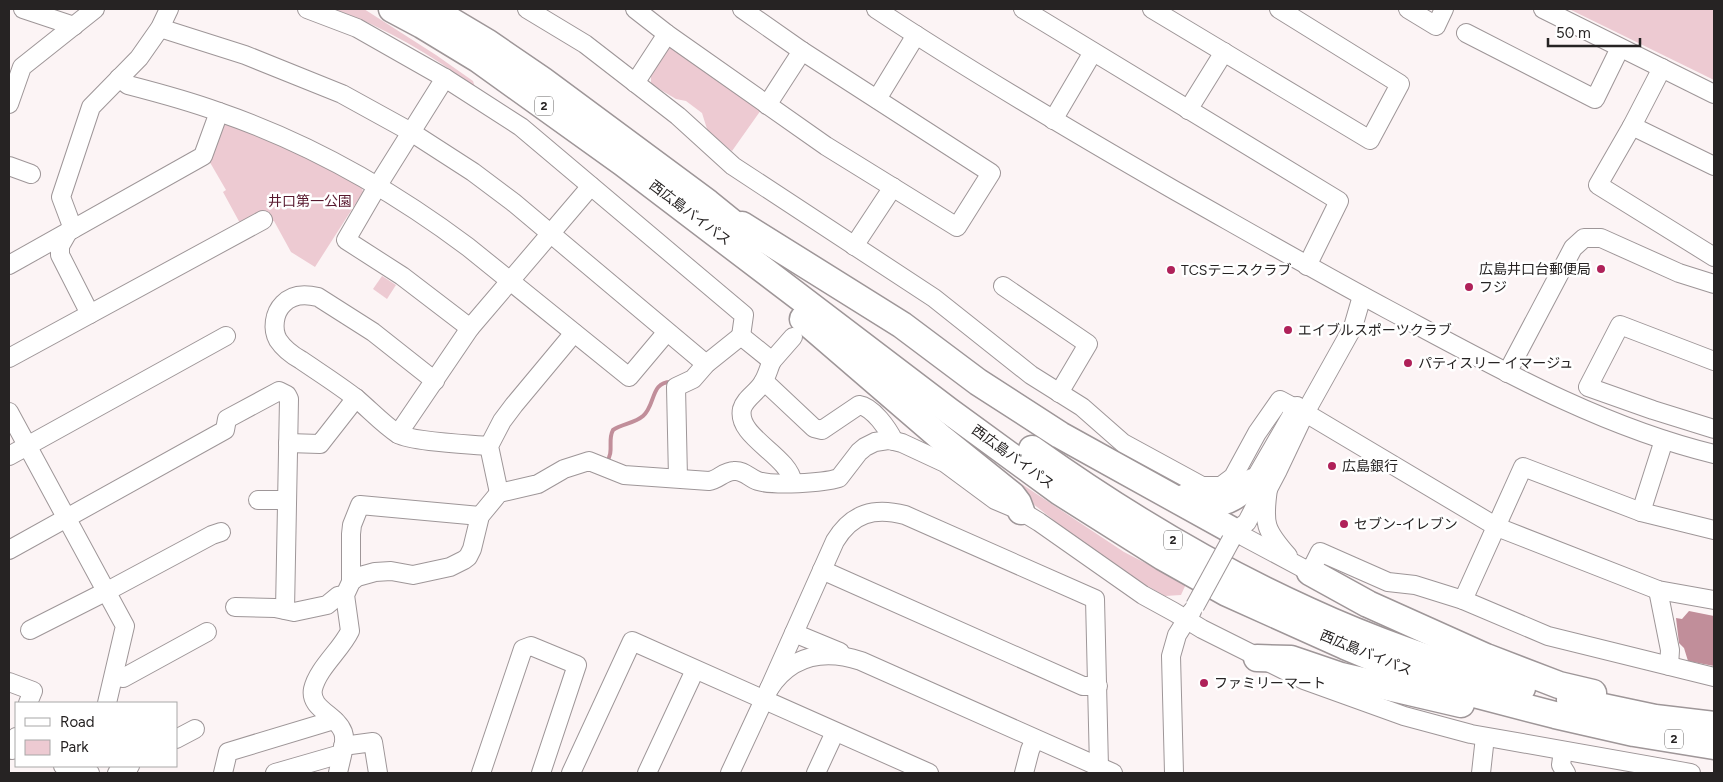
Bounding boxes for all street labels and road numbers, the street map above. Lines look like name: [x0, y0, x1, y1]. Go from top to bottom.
road number: 2: [535, 96, 553, 115]
street label: 西広島バイパス: [646, 177, 734, 249]
street label: 西広島バイパス: [968, 421, 1058, 493]
road number: 2: [1164, 530, 1182, 550]
street label: 西広島バイパス: [1318, 627, 1414, 679]
road number: 2: [1665, 730, 1683, 749]

